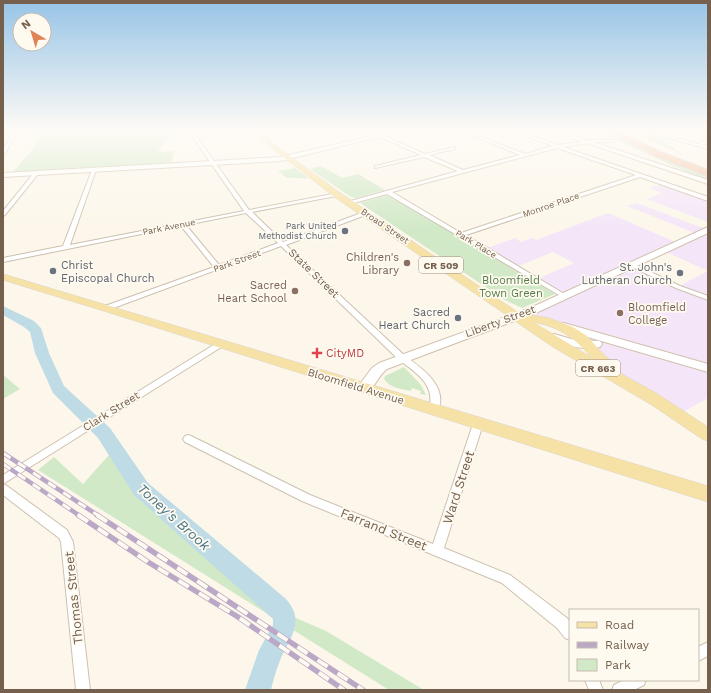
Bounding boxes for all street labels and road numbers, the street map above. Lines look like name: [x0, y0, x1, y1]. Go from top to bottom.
street label: Monroe Place: [521, 191, 581, 219]
street label: Broad Street: [359, 206, 411, 246]
street label: Park Avenue: [142, 217, 196, 237]
street label: Park Place: [454, 228, 498, 260]
street label: State Street: [286, 246, 342, 301]
street label: Park Street: [212, 248, 262, 274]
road number: CR 509: [419, 257, 463, 273]
street label: Liberty Street: [463, 303, 537, 340]
road number: CR 663: [576, 360, 620, 376]
street label: Bloomfield Avenue: [306, 366, 406, 407]
street label: Clark Street: [80, 389, 142, 434]
street label: Ward Street: [440, 448, 478, 526]
street label: Farrand Street: [338, 505, 430, 554]
street label: Thomas Street: [61, 550, 86, 645]

